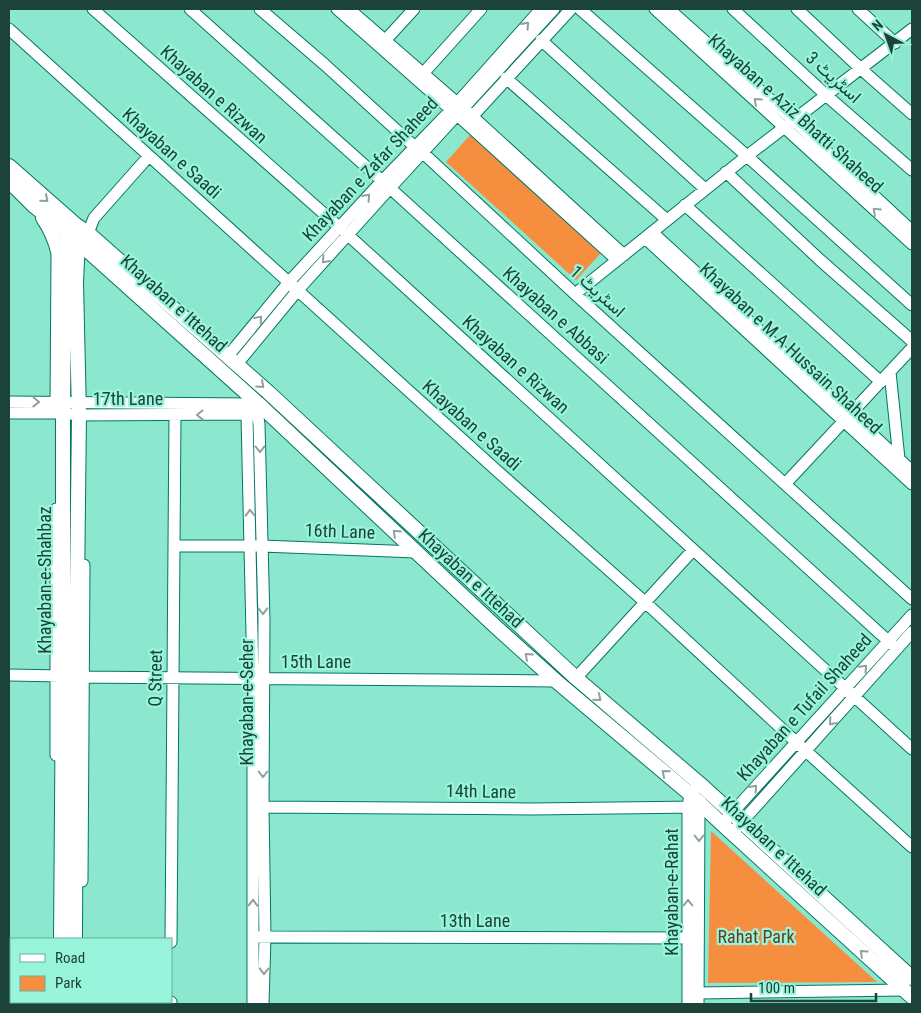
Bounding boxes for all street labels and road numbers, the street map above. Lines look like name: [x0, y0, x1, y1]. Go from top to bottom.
street label: Khayaban e Aziz Bhatti Shaheed: [704, 29, 888, 197]
street label: Khayaban e Rizwan: [156, 41, 272, 147]
street label: اسٹریٹ 3: [802, 47, 866, 108]
street label: Khayaban e Zafar Shaheed: [298, 93, 442, 245]
street label: Khayaban e Saadi: [118, 103, 226, 203]
street label: Khayaban e Ittehad: [117, 250, 231, 356]
street label: Khayaban e M A Hussain Shaheed: [696, 258, 886, 438]
street label: اسٹریٹ 1: [566, 261, 630, 322]
street label: Khayaban e Abbasi: [499, 262, 613, 368]
street label: Khayaban e Rizwan: [458, 311, 574, 417]
street label: Khayaban e Saadi: [418, 375, 526, 475]
street label: 17th Lane: [93, 388, 163, 409]
street label: Khayaban-e-Shahbaz: [34, 506, 55, 654]
street label: 16th Lane: [305, 519, 375, 543]
street label: Khayaban e Ittehad: [414, 524, 528, 632]
street label: Khayaban e Tufail Shaheed: [732, 629, 876, 785]
street label: Khayaban-e-Seher: [236, 638, 257, 765]
street label: Q Street: [144, 649, 166, 707]
street label: 15th Lane: [281, 651, 351, 672]
street label: 14th Lane: [446, 780, 516, 802]
street label: Khayaban e Ittehad: [717, 792, 831, 900]
street label: Khayaban-e-Rahat: [661, 828, 682, 956]
street label: 13th Lane: [440, 910, 510, 931]

